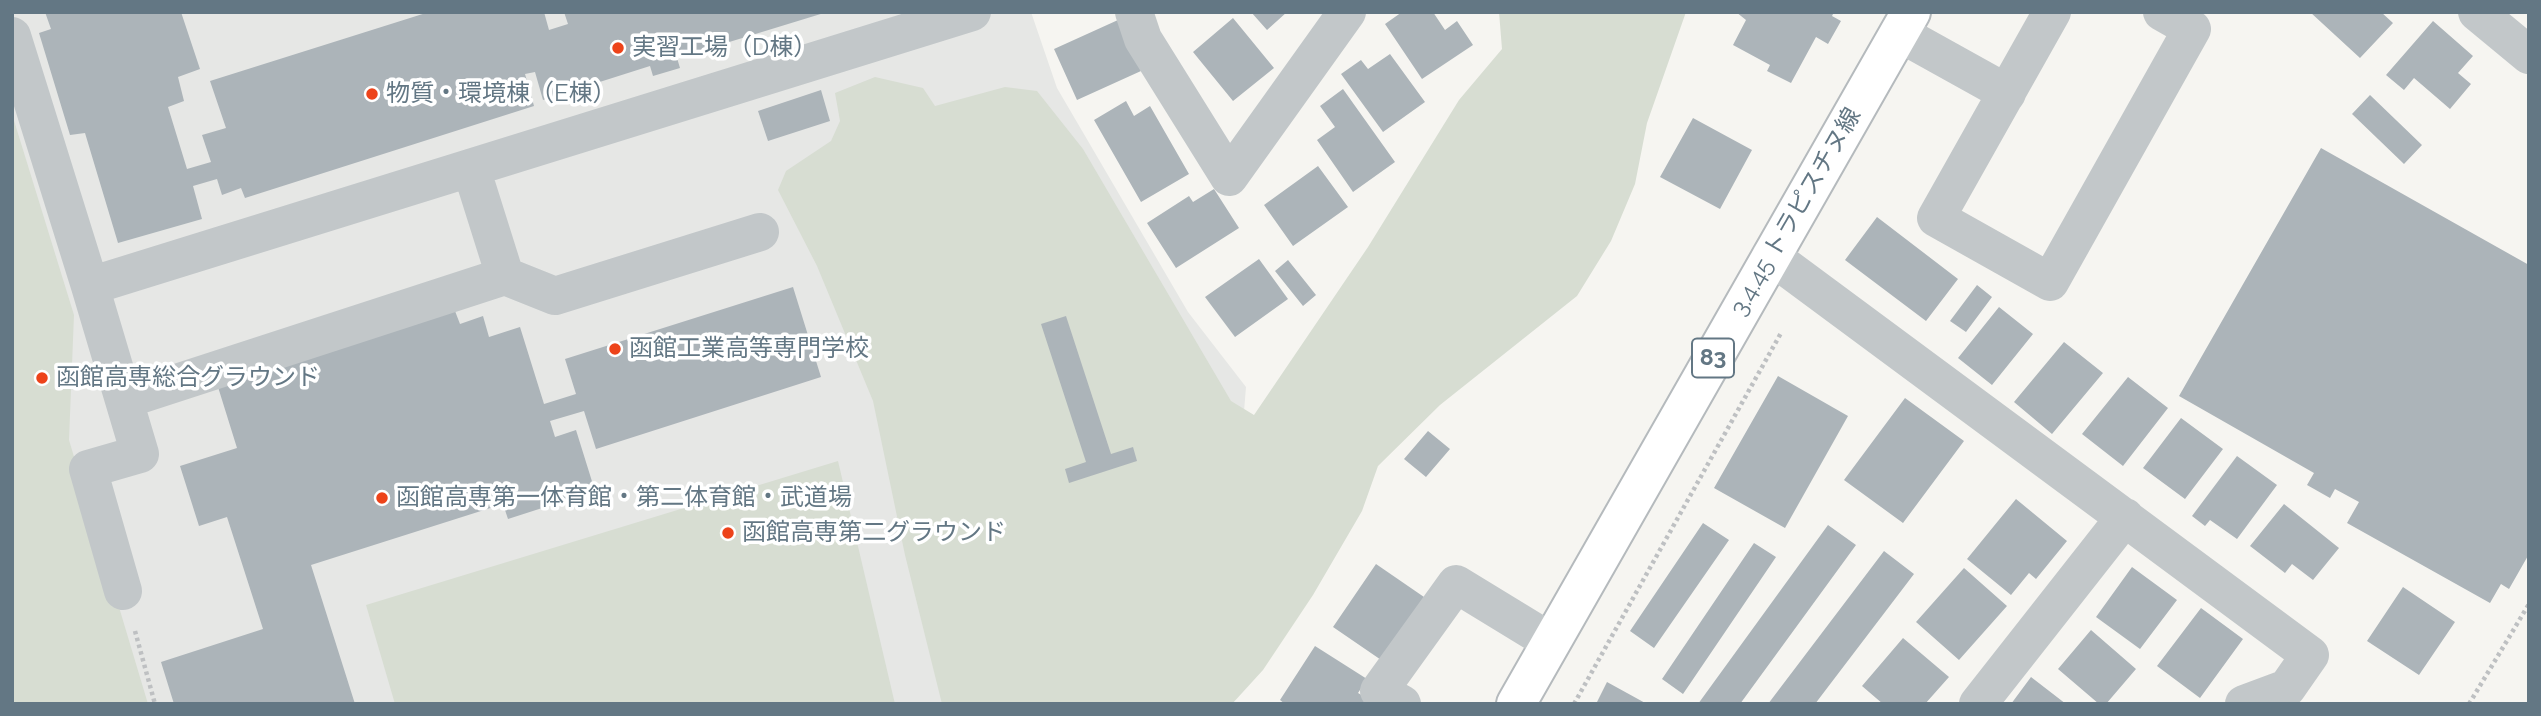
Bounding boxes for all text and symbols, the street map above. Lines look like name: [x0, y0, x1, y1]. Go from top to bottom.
place label: 実習工場（D棟）: [632, 34, 817, 62]
marker: 実習工場（D棟）: [610, 40, 626, 56]
place label: 物質・環境棟（E棟）: [386, 80, 617, 108]
marker: 物質・環境棟（E棟）: [364, 86, 380, 102]
street label: 3.4.45 トラピスチヌ線: [1725, 103, 1867, 321]
place label: 函館工業高等専門学校: [629, 335, 869, 363]
road number: 83: [1692, 338, 1734, 378]
marker: 函館工業高等専門学校: [607, 341, 623, 357]
place label: 函館高専総合グラウンド: [56, 364, 320, 392]
marker: 函館高専総合グラウンド: [34, 370, 50, 386]
place label: 函館高専第一体育館・第二体育館・武道場: [396, 484, 852, 512]
marker: 函館高専第一体育館・第二体育館・武道場: [374, 490, 390, 506]
place label: 函館高専第二グラウンド: [742, 519, 1006, 547]
marker: 函館高専第二グラウンド: [720, 525, 736, 541]

